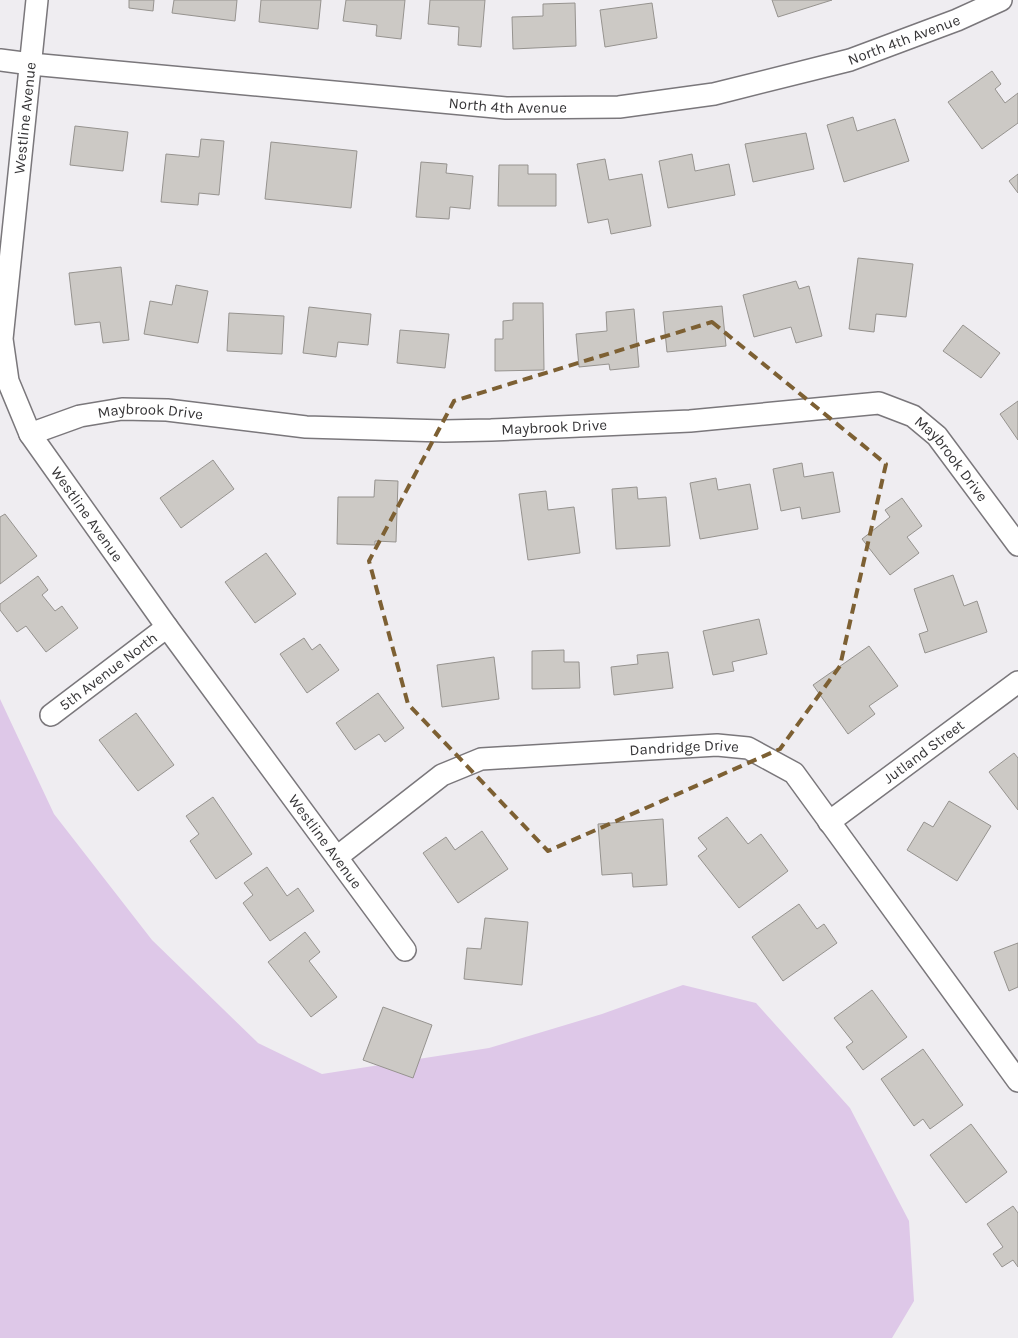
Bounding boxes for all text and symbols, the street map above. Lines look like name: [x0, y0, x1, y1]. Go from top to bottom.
street label: North 4th Avenue: [845, 11, 963, 69]
street label: Westline Avenue: [10, 61, 40, 175]
street label: North 4th Avenue: [448, 94, 567, 117]
street label: Maybrook Drive: [96, 400, 204, 423]
street label: Maybrook Drive: [911, 412, 992, 505]
street label: Maybrook Drive: [501, 416, 607, 439]
street label: Westline Avenue: [47, 463, 127, 565]
street label: 5th Avenue North: [56, 629, 161, 714]
street label: Jutland Street: [880, 716, 968, 788]
street label: Dandridge Drive: [629, 736, 740, 759]
street label: Westline Avenue: [285, 791, 366, 892]

